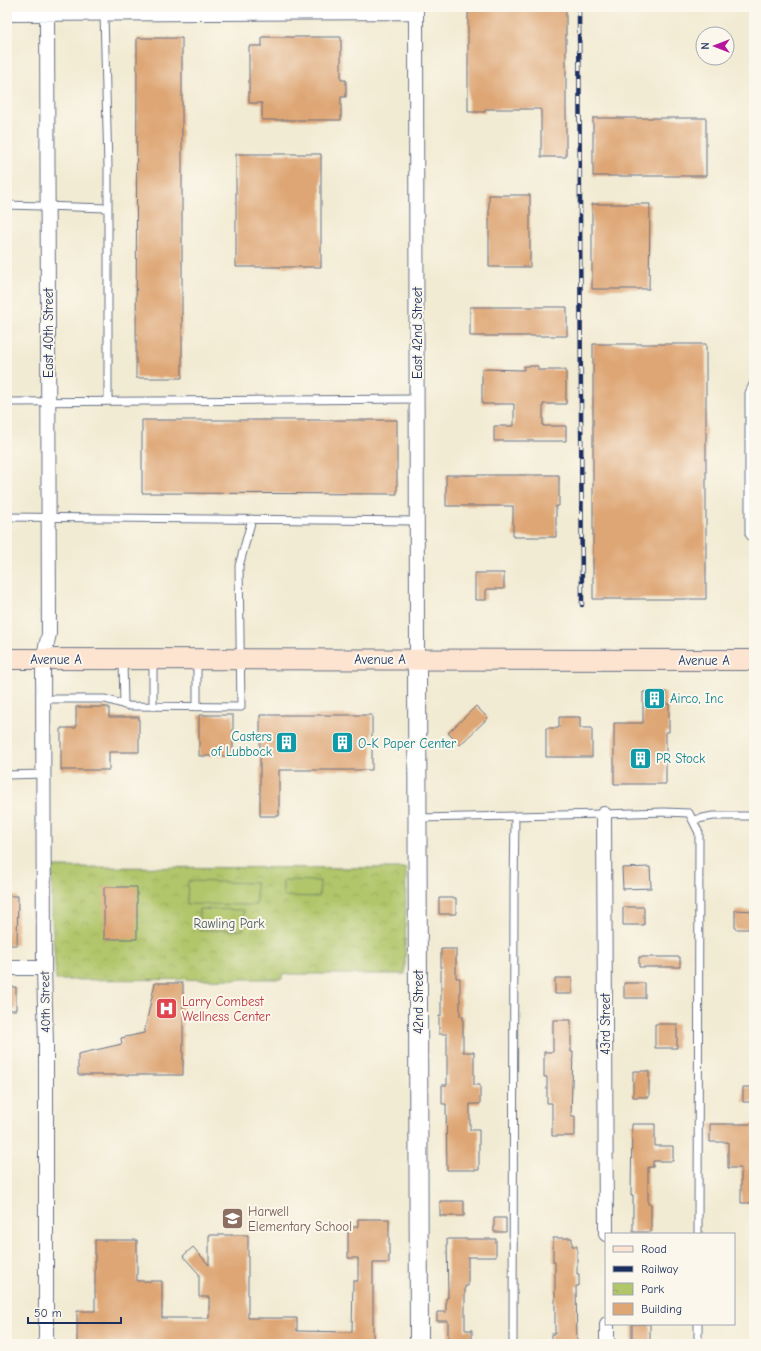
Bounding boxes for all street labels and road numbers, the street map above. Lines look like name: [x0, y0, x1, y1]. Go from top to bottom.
street label: East 42nd Street: [410, 286, 425, 379]
street label: East 40th Street: [41, 287, 56, 378]
street label: Avenue A: [30, 652, 82, 667]
street label: Avenue A: [354, 652, 406, 667]
street label: Avenue A: [678, 653, 730, 668]
street label: 42nd Street: [411, 969, 426, 1034]
street label: 40th Street: [37, 970, 53, 1033]
street label: 43rd Street: [598, 992, 613, 1055]

